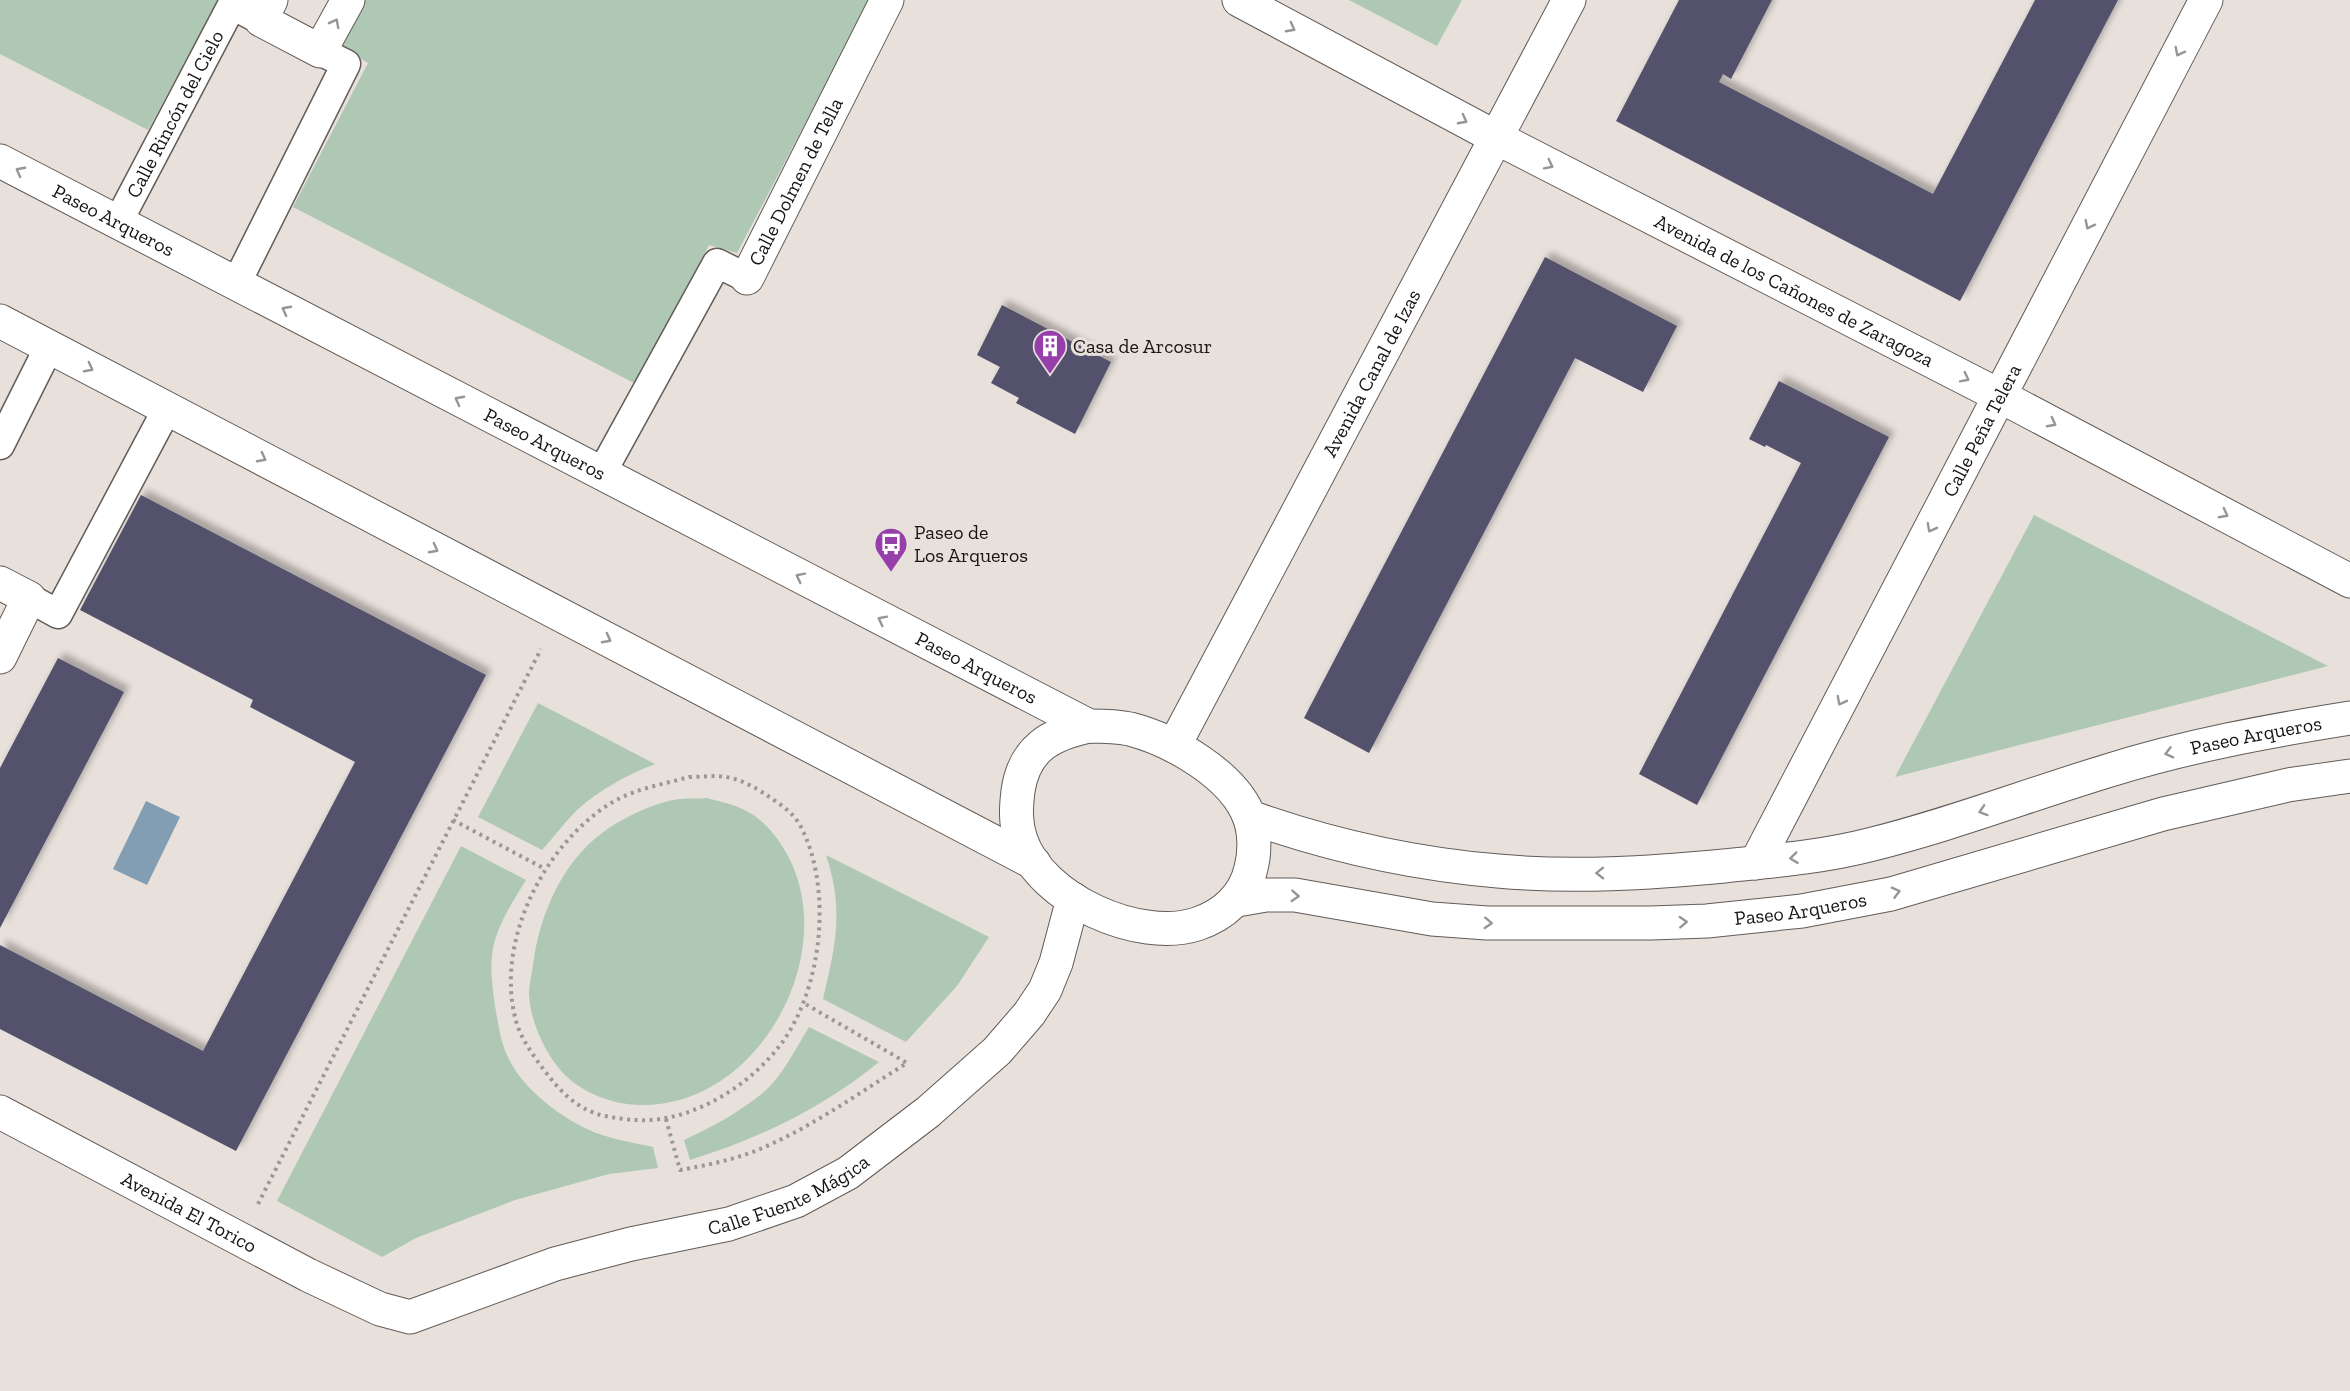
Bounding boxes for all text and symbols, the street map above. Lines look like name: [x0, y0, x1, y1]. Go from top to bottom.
one-way arrow: [328, 19, 339, 29]
one-way arrow: [1285, 21, 1295, 32]
street label: Calle Rincón del Cielo: [121, 26, 229, 202]
one-way arrow: [2175, 46, 2186, 56]
street label: Calle Dolmen de Tella: [743, 93, 848, 270]
one-way arrow: [1457, 113, 1467, 124]
one-way arrow: [1543, 157, 1554, 169]
one-way arrow: [15, 167, 26, 179]
street label: Paseo Arqueros: [49, 179, 178, 261]
street label: Avenida de los Cañones de Zaragoza: [1651, 209, 1938, 372]
one-way arrow: [2085, 219, 2096, 229]
street label: Avenida Canal de Izas: [1317, 285, 1426, 461]
one-way arrow: [282, 306, 292, 317]
building icon: Casa de Arcosur: [1032, 328, 1068, 375]
place label: Casa de Arcosur: [1073, 334, 1212, 358]
street label: Calle Peña Telera: [1937, 360, 2026, 501]
one-way arrow: [83, 361, 93, 372]
one-way arrow: [1959, 371, 1970, 382]
one-way arrow: [455, 396, 465, 407]
street label: Paseo Arqueros: [480, 402, 610, 485]
one-way arrow: [2045, 416, 2056, 427]
one-way arrow: [255, 451, 266, 462]
one-way arrow: [2218, 507, 2228, 518]
place label: Paseo de Los Arqueros: [914, 520, 1028, 567]
one-way arrow: [1927, 522, 1938, 532]
bus stop icon: Paseo de Los Arqueros: [873, 526, 909, 573]
one-way arrow: [428, 542, 439, 553]
one-way arrow: [795, 573, 806, 585]
one-way arrow: [877, 616, 888, 627]
street label: Paseo Arqueros: [912, 626, 1041, 709]
one-way arrow: [601, 632, 612, 644]
one-way arrow: [1837, 695, 1848, 705]
street label: Paseo Arqueros: [2188, 711, 2323, 760]
one-way arrow: [2164, 746, 2174, 759]
one-way arrow: [1978, 804, 1989, 816]
one-way arrow: [1789, 851, 1798, 864]
one-way arrow: [1595, 867, 1604, 879]
street label: Paseo Arqueros: [1733, 887, 1869, 930]
one-way arrow: [1890, 887, 1901, 899]
one-way arrow: [1290, 889, 1299, 902]
one-way arrow: [1483, 916, 1492, 929]
one-way arrow: [1678, 916, 1687, 928]
street label: Calle Fuente Mágica: [706, 1149, 874, 1240]
street label: Avenida El Torico: [117, 1166, 261, 1258]

